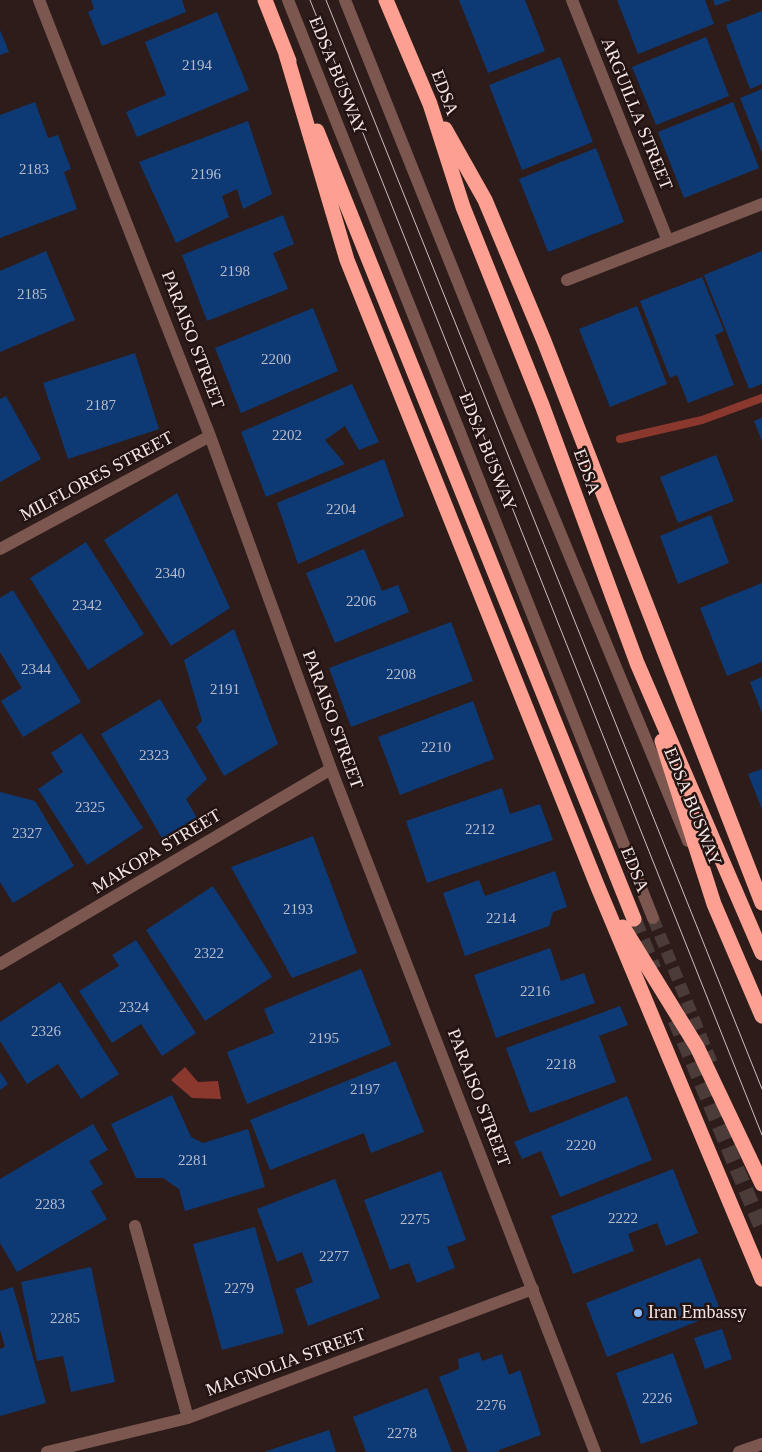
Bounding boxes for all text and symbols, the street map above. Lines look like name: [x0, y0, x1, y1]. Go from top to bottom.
street label: EDSA BUSWAY: [303, 14, 371, 138]
street label: ARGUILLA STREET: [596, 35, 676, 193]
house number: 2194: [182, 57, 212, 75]
street label: EDSA: [425, 67, 463, 119]
house number: 2183: [19, 161, 49, 179]
house number: 2196: [191, 166, 221, 184]
house number: 2198: [220, 263, 250, 281]
street label: PARAISO STREET: [156, 268, 228, 412]
house number: 2185: [17, 286, 47, 304]
house number: 2200: [261, 351, 291, 369]
street label: EDSA BUSWAY: [453, 390, 521, 514]
house number: 2187: [86, 397, 116, 415]
street label: MILFLORES STREET: [17, 427, 177, 527]
house number: 2202: [272, 427, 302, 445]
street label: EDSA: [568, 446, 604, 498]
house number: 2204: [326, 501, 356, 519]
house number: 2340: [155, 565, 185, 583]
house number: 2206: [346, 593, 376, 611]
house number: 2342: [72, 597, 102, 615]
street label: PARAISO STREET: [297, 648, 367, 792]
house number: 2344: [21, 661, 51, 679]
house number: 2208: [386, 666, 416, 684]
house number: 2191: [210, 681, 240, 699]
house number: 2210: [421, 739, 451, 757]
street label: EDSA BUSWAY: [658, 745, 726, 869]
house number: 2323: [139, 747, 169, 765]
house number: 2325: [75, 799, 105, 817]
street label: MAKOPA STREET: [88, 805, 226, 899]
house number: 2212: [465, 821, 495, 839]
house number: 2327: [12, 825, 42, 843]
street label: EDSA: [615, 844, 653, 896]
house number: 2193: [283, 901, 313, 919]
house number: 2214: [486, 910, 516, 928]
house number: 2322: [194, 945, 224, 963]
house number: 2216: [520, 983, 550, 1001]
house number: 2324: [119, 999, 149, 1017]
house number: 2326: [31, 1023, 61, 1041]
street label: PARAISO STREET: [442, 1026, 514, 1170]
house number: 2195: [309, 1030, 339, 1048]
house number: 2218: [546, 1056, 576, 1074]
house number: 2197: [350, 1081, 380, 1099]
house number: 2220: [566, 1137, 596, 1155]
house number: 2281: [178, 1152, 208, 1170]
house number: 2283: [35, 1196, 65, 1214]
house number: 2222: [608, 1210, 638, 1228]
house number: 2275: [400, 1211, 430, 1229]
house number: 2277: [319, 1248, 349, 1266]
house number: 2279: [224, 1280, 254, 1298]
place label: Iran Embassy: [648, 1302, 746, 1324]
marker: Iran Embassy: [632, 1307, 644, 1319]
house number: 2285: [50, 1310, 80, 1328]
street label: MAGNOLIA STREET: [203, 1324, 369, 1402]
house number: 2226: [642, 1390, 672, 1408]
house number: 2276: [476, 1397, 506, 1415]
house number: 2278: [387, 1425, 417, 1443]

